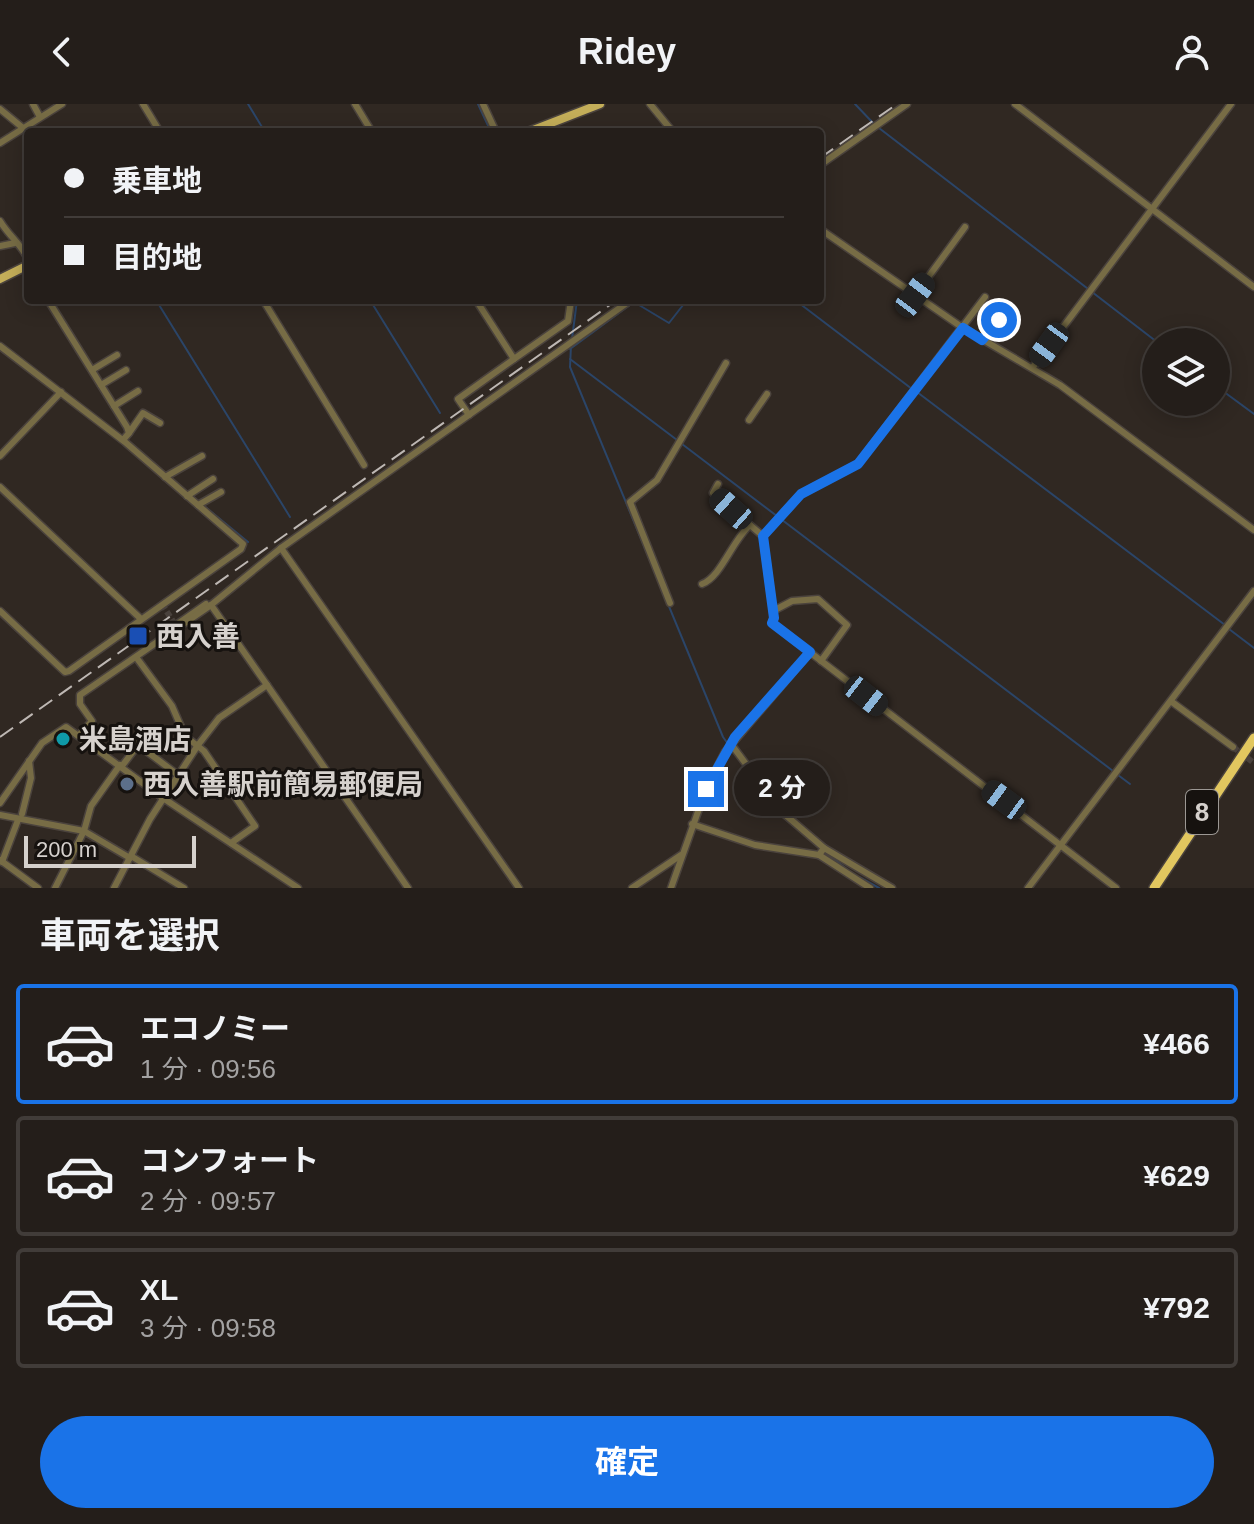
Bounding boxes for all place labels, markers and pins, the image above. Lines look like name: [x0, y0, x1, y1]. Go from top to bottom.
place label: 西入善: [156, 621, 240, 652]
marker: 西入善: [127, 625, 149, 647]
place label: 米島酒店: [79, 724, 191, 755]
marker: 米島酒店: [54, 730, 72, 748]
place label: 西入善駅前簡易郵便局: [143, 769, 423, 800]
marker: 西入善駅前簡易郵便局: [118, 775, 136, 793]

